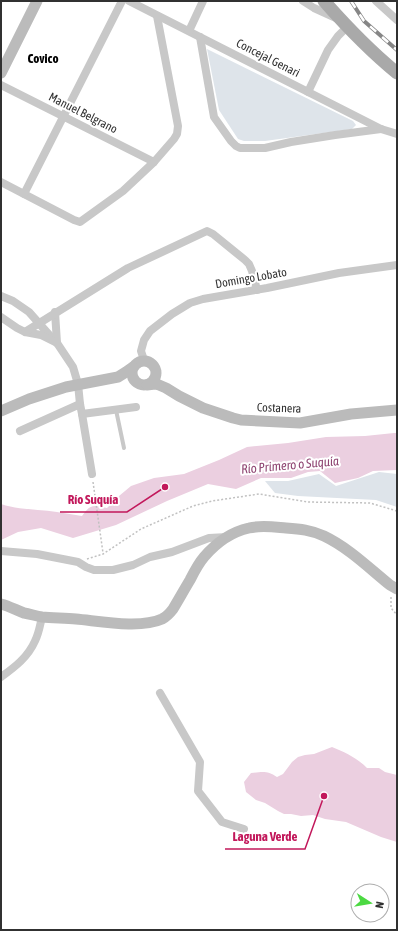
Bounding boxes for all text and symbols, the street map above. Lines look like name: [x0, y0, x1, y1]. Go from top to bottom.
street label: Concejal Genari: [234, 36, 302, 80]
district label: Covico: [27, 51, 59, 66]
street label: Manuel Belgrano: [46, 90, 120, 136]
street label: Domingo Lobato: [214, 265, 288, 291]
street label: Costanera: [257, 400, 301, 416]
water label: Río Primero o Suquía: [240, 453, 340, 477]
callout: Río Suquía: [60, 487, 127, 512]
text: Río Suquía: [68, 492, 118, 507]
callout: Laguna Verde: [225, 824, 305, 849]
text: Laguna Verde: [233, 829, 298, 844]
north arrow: [350, 883, 390, 923]
text: N: [373, 901, 386, 910]

